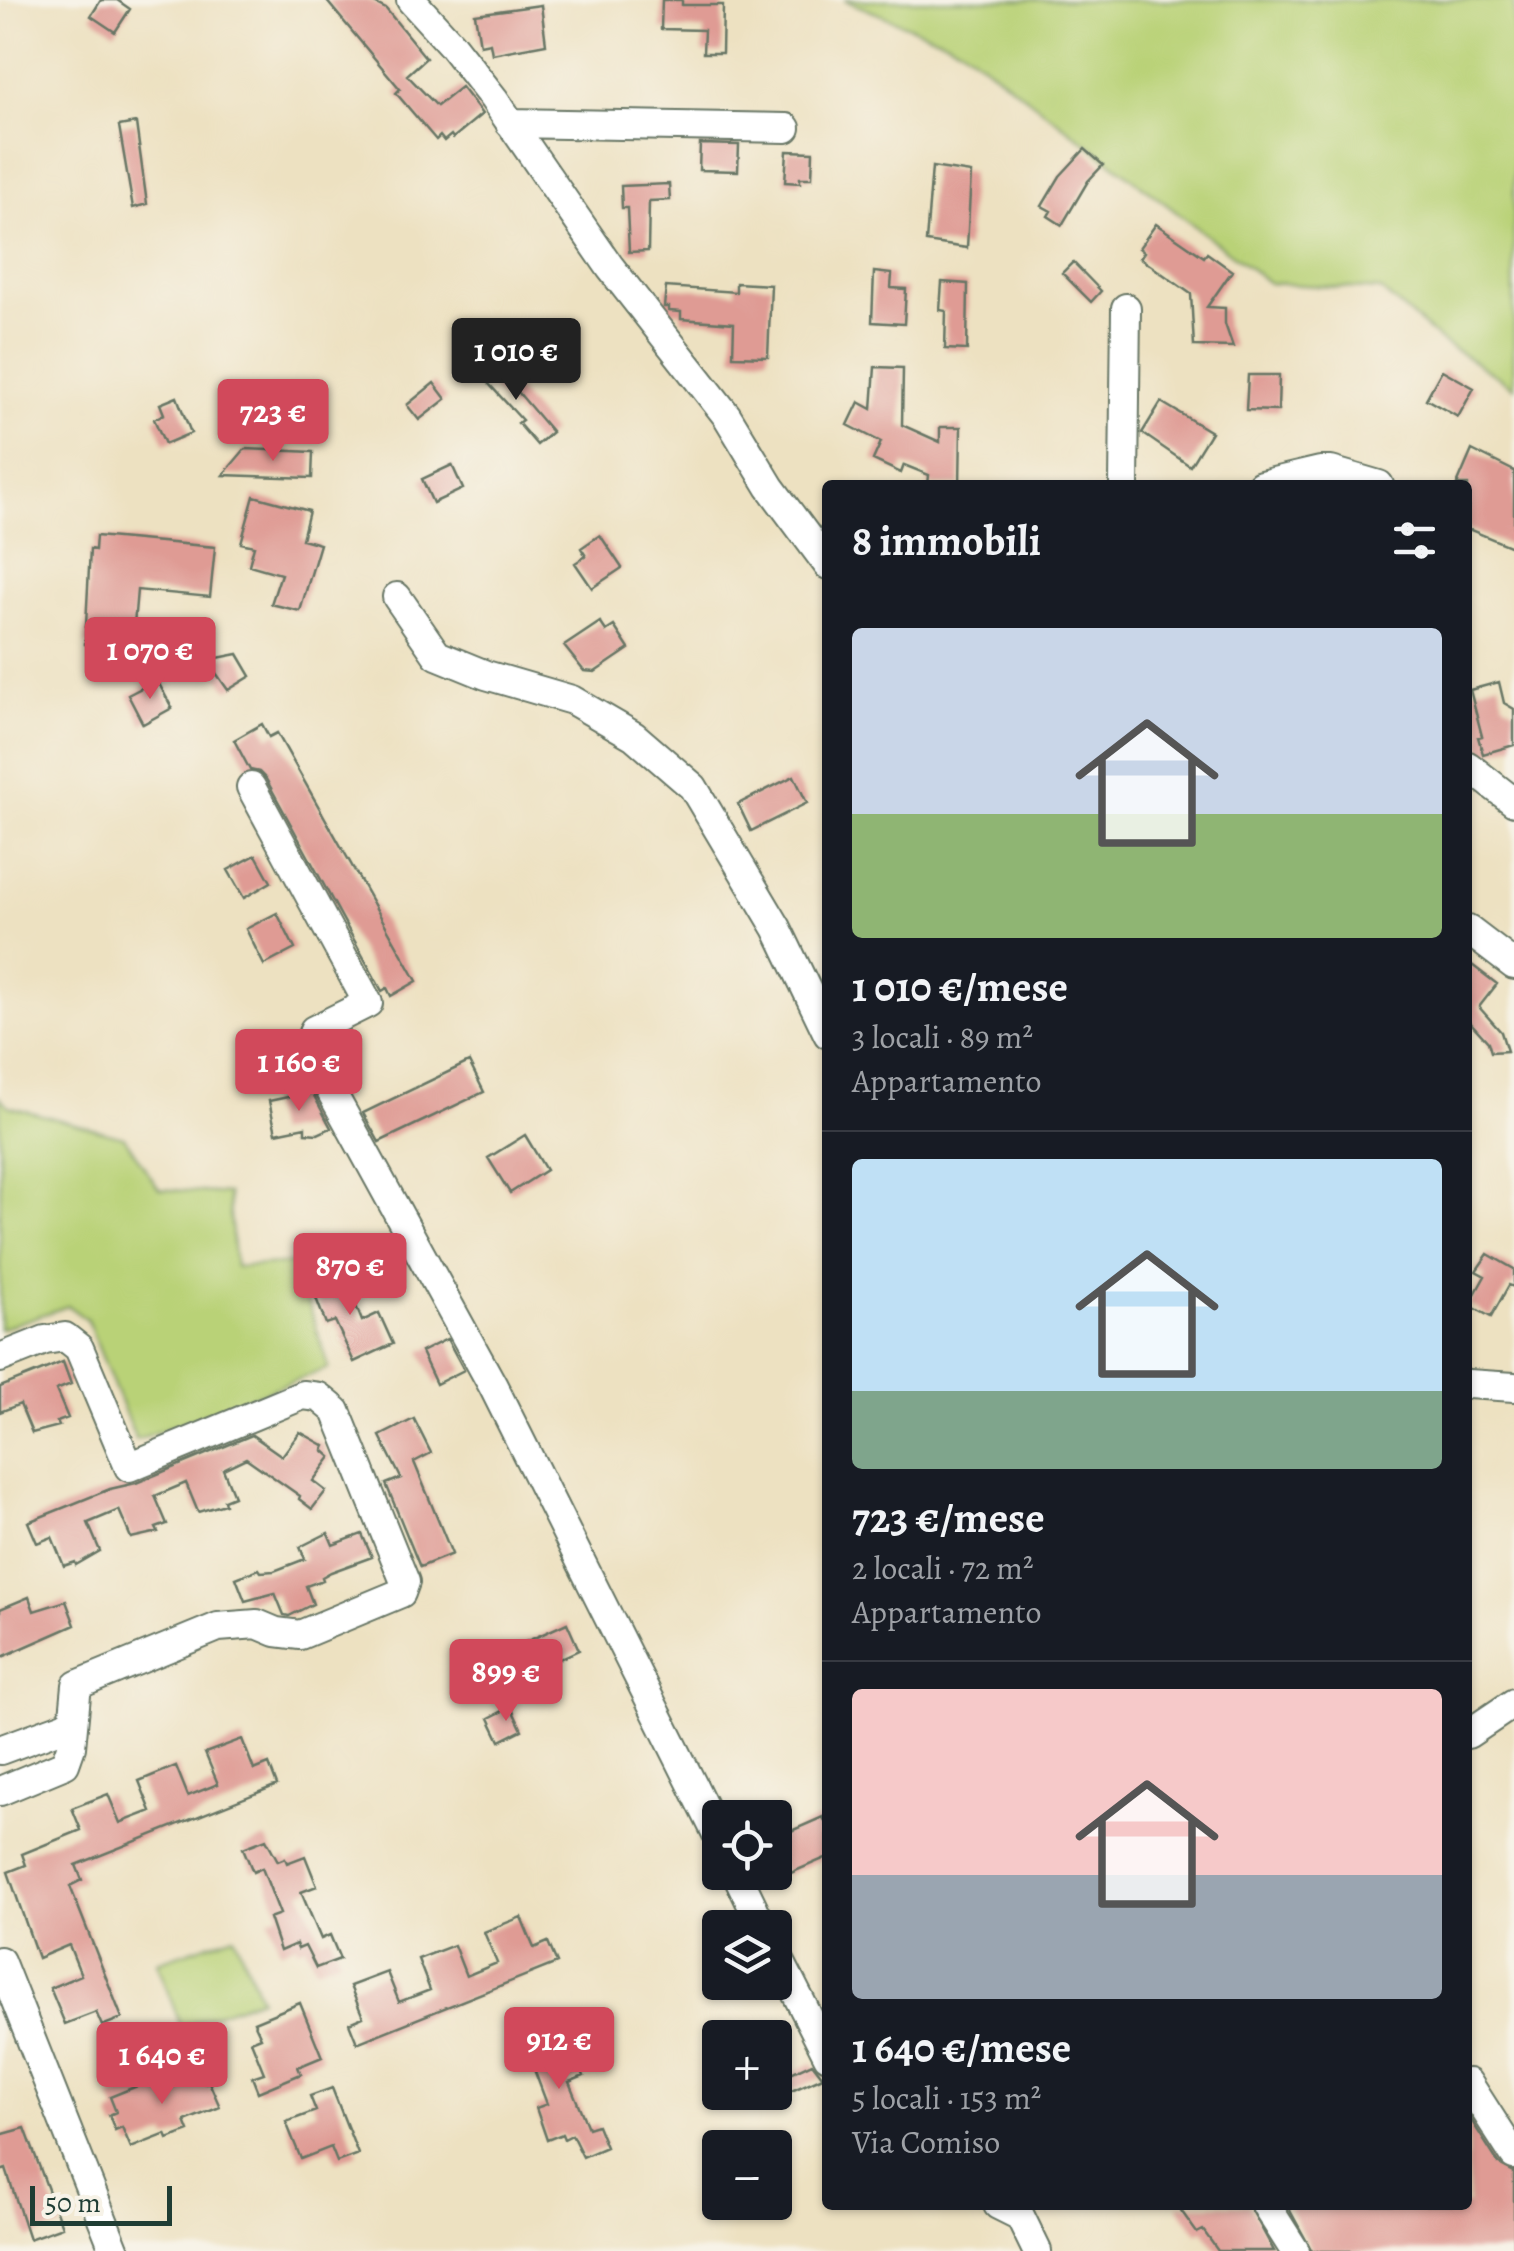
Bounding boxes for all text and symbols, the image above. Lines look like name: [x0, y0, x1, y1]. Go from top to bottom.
pin: 1 010 €: [424, 318, 608, 403]
text: 1 010 €: [474, 328, 558, 372]
pin: 723 €: [203, 379, 343, 464]
text: 723 €: [240, 389, 306, 433]
text: 8 immobili: [852, 512, 1041, 569]
icon: filters: [1387, 513, 1442, 568]
pin: 1 070 €: [58, 617, 242, 702]
text: 1 070 €: [107, 627, 193, 671]
icon: home: [1057, 693, 1237, 873]
text: 1 010 €/mese: [852, 958, 1068, 1015]
text: 3 locali · 89 m²: [852, 1015, 1033, 1059]
pin: 1 160 €: [207, 1029, 391, 1114]
text: 1 160 €: [257, 1039, 341, 1083]
text: Appartamento: [852, 1059, 1041, 1103]
icon: home: [1057, 1224, 1237, 1404]
pin: 870 €: [280, 1233, 420, 1318]
text: 870 €: [315, 1243, 385, 1287]
text: 723 €/mese: [852, 1489, 1045, 1546]
text: 2 locali · 72 m²: [852, 1546, 1033, 1590]
text: Appartamento: [852, 1590, 1041, 1634]
pin: 899 €: [436, 1639, 576, 1724]
text: 899 €: [472, 1649, 540, 1693]
icon: home: [1057, 1754, 1237, 1934]
map controls: [702, 1800, 792, 2220]
button: locate: [702, 1800, 792, 1890]
button: layers: [702, 1910, 792, 2000]
pin: 912 €: [489, 2007, 629, 2092]
text: 912 €: [526, 2017, 592, 2061]
text: 1 640 €/mese: [852, 2019, 1071, 2076]
button: +: [702, 2020, 792, 2110]
pin: 1 640 €: [70, 2022, 254, 2107]
text: 1 640 €: [118, 2032, 206, 2076]
text: 5 locali · 153 m²: [852, 2076, 1041, 2120]
text: Via Comiso: [852, 2120, 1000, 2164]
button: −: [702, 2130, 792, 2220]
scale bar: [30, 2181, 172, 2226]
text: 50 m: [45, 2184, 101, 2222]

